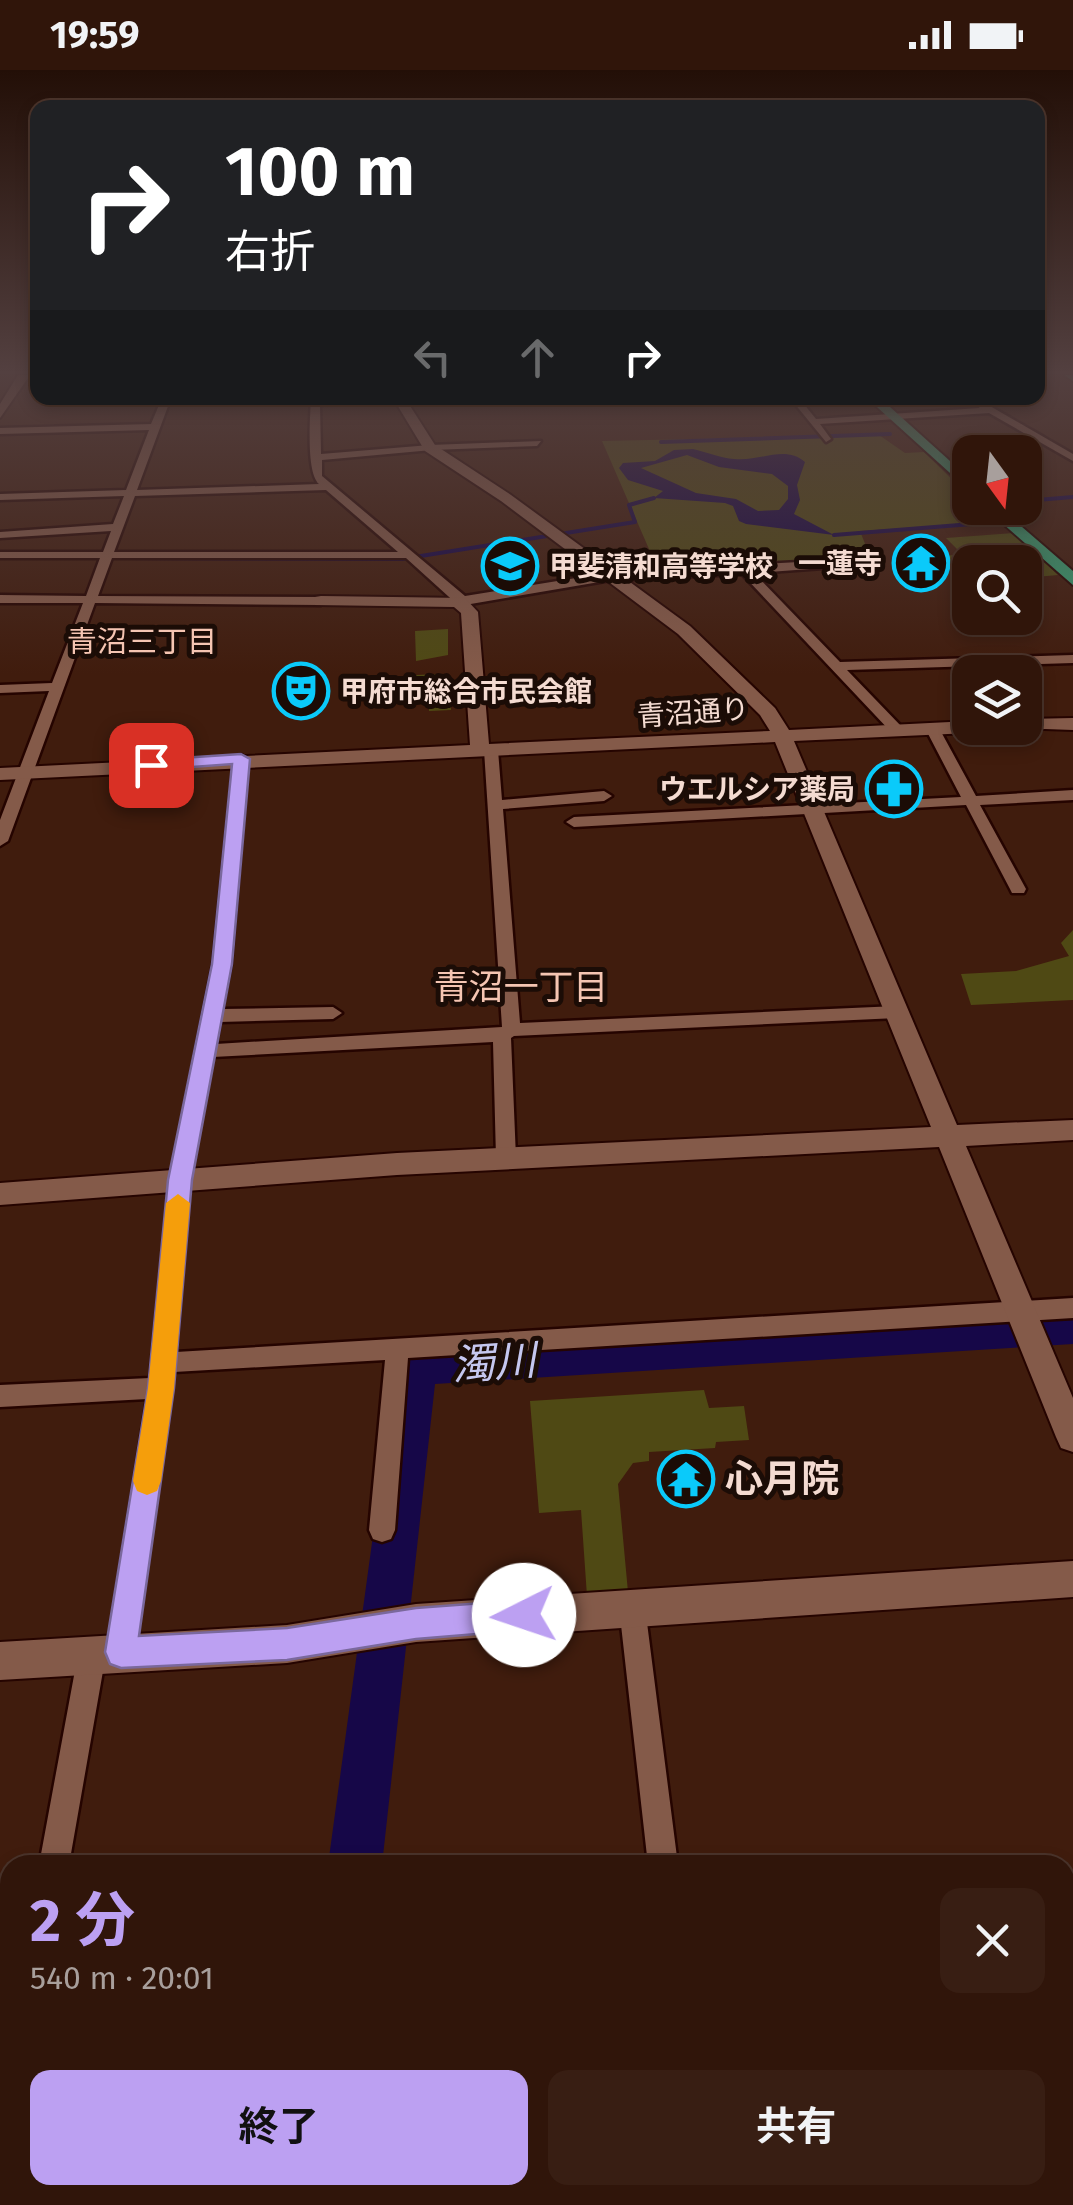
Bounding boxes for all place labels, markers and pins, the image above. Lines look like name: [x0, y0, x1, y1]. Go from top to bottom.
temple icon: 一蓮寺: [891, 533, 951, 593]
school or university icon: 甲斐清和高等学校: [480, 536, 540, 596]
place label: 一蓮寺: [798, 547, 882, 580]
place label: 甲斐清和高等学校: [549, 550, 773, 583]
theatre icon: 甲府市総合市民会館: [271, 661, 331, 721]
place label: 甲府市総合市民会館: [340, 675, 592, 708]
pin: [109, 723, 194, 808]
pharmacy icon: ウエルシア薬局: [864, 759, 924, 819]
place label: ウエルシア薬局: [659, 773, 855, 806]
temple icon: 心月院: [656, 1449, 716, 1509]
place label: 心月院: [725, 1456, 839, 1502]

